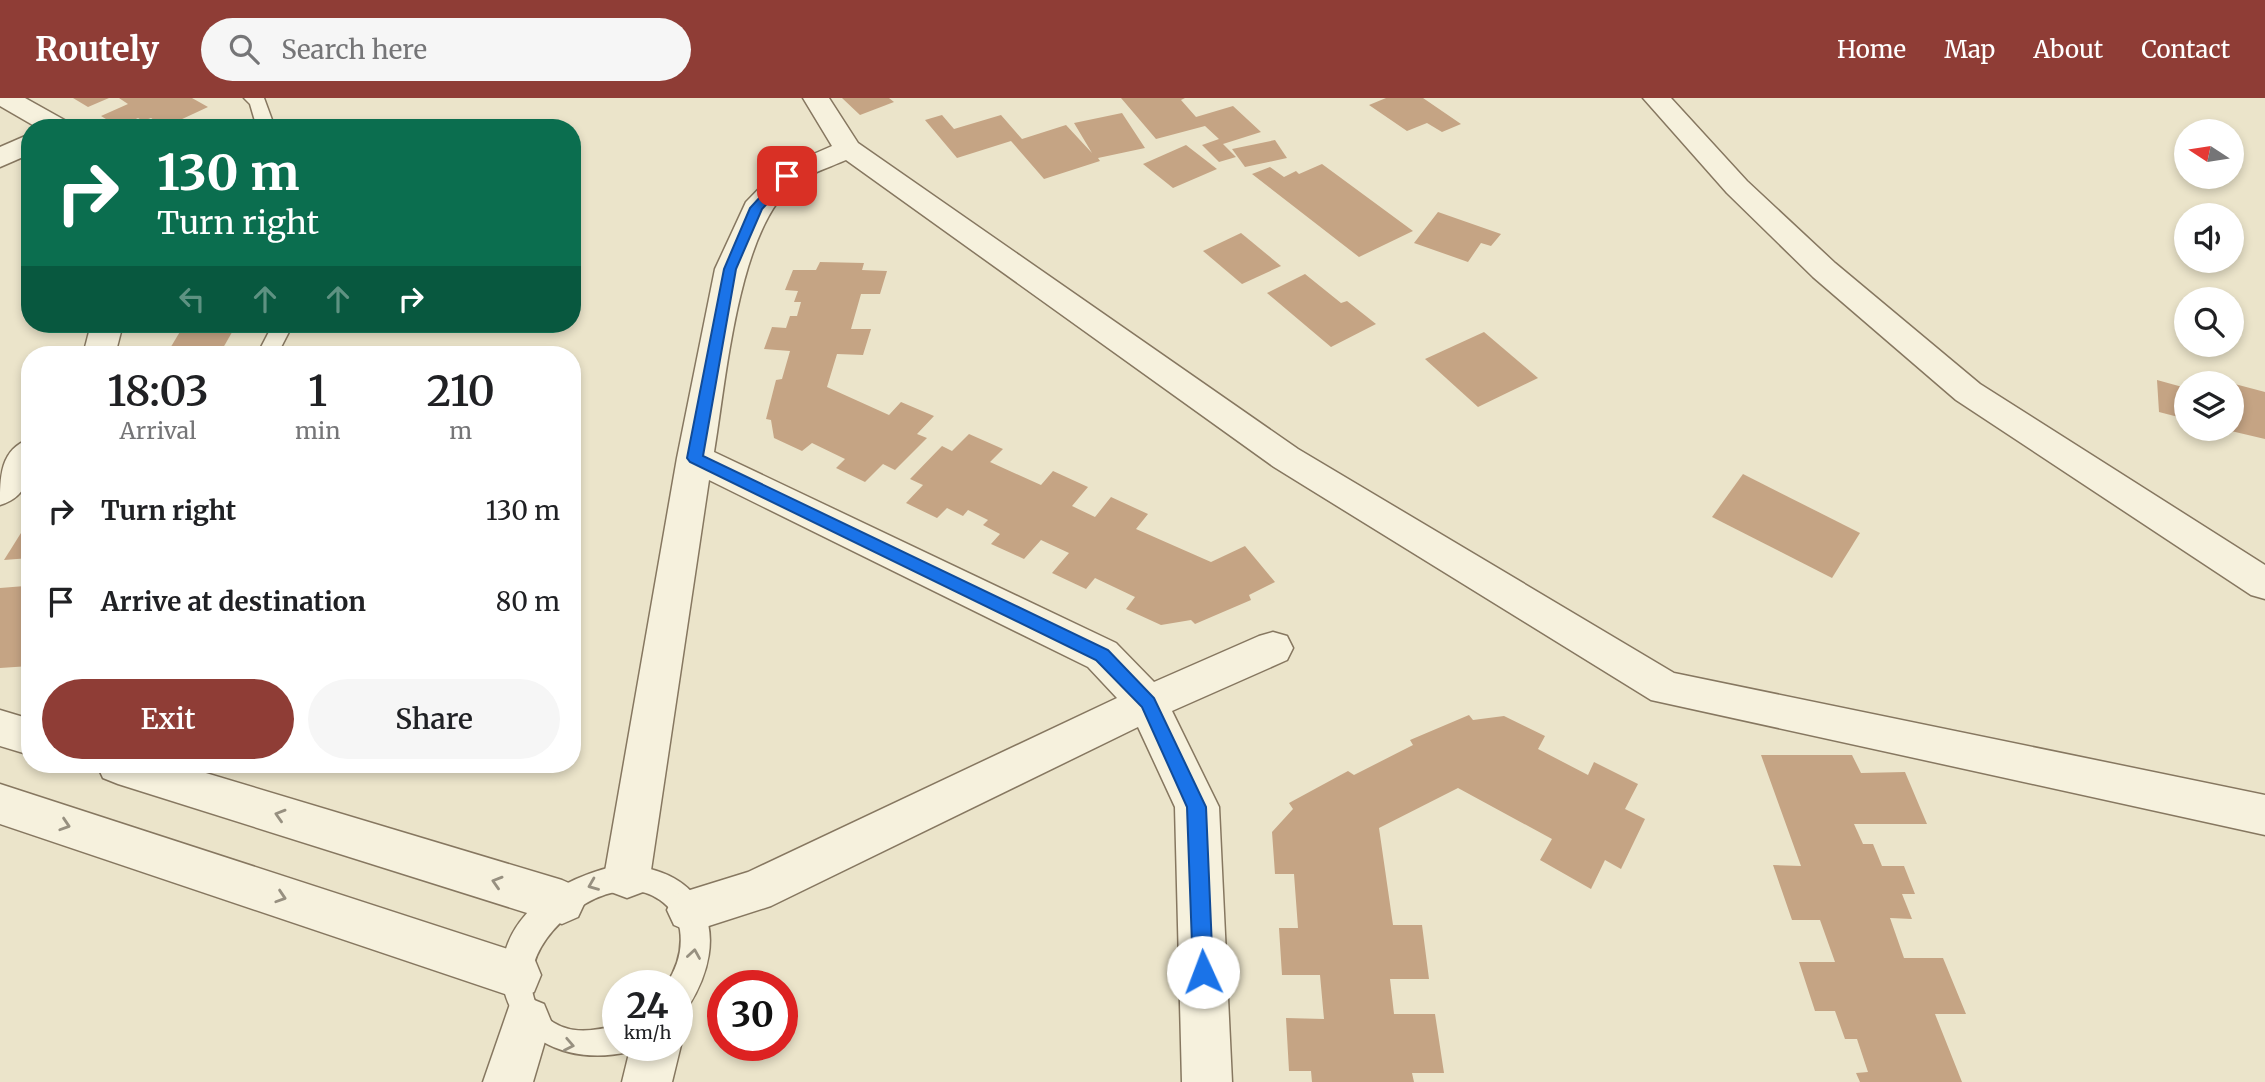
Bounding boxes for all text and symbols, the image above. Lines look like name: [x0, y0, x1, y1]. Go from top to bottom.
search box: [201, 18, 691, 81]
text: Routely: [35, 29, 159, 70]
icon: search: [225, 30, 263, 68]
text: Search here: [281, 33, 427, 66]
text: Home: [1837, 34, 1906, 65]
text: Map: [1944, 34, 1995, 65]
text: About: [2033, 34, 2103, 65]
text: Contact: [2141, 34, 2230, 65]
north arrow: [2174, 119, 2244, 189]
map controls: [2174, 119, 2244, 441]
text: 130 m: [157, 142, 300, 203]
pin: [757, 146, 817, 206]
icon: right: [42, 147, 133, 238]
icon: arrive: [768, 157, 806, 195]
text: Turn right: [157, 203, 319, 243]
button: sound: [2174, 203, 2244, 273]
icon: left: [173, 280, 211, 318]
icon: ahead: [246, 280, 284, 318]
icon: ahead: [319, 280, 357, 318]
icon: right: [392, 280, 430, 318]
button: search: [2174, 287, 2244, 357]
text: 18:03: [107, 365, 209, 417]
text: 1: [308, 365, 327, 417]
text: 210: [427, 365, 495, 417]
button: layers: [2174, 371, 2244, 441]
text: Arrival: [120, 416, 196, 445]
text: min: [295, 416, 340, 445]
text: m: [449, 416, 472, 445]
icon: right: [42, 492, 80, 530]
text: Turn right: [101, 494, 236, 527]
text: 130 m: [486, 494, 560, 527]
icon: arrive: [42, 583, 80, 621]
text: Arrive at destination: [101, 585, 366, 618]
text: 80 m: [496, 585, 560, 618]
button: Exit: [42, 679, 294, 759]
button: Share: [308, 679, 560, 759]
one-way arrow: [274, 808, 286, 823]
one-way arrow: [58, 817, 70, 831]
one-way arrow: [491, 875, 503, 890]
one-way arrow: [588, 877, 600, 891]
one-way arrow: [274, 888, 286, 903]
position arrow: [1166, 935, 1240, 1009]
one-way arrow: [687, 948, 702, 960]
speed limit sign: 30: [707, 970, 798, 1061]
text: 24: [626, 984, 669, 1028]
text: km/h: [624, 1021, 671, 1044]
one-way arrow: [563, 1036, 575, 1051]

